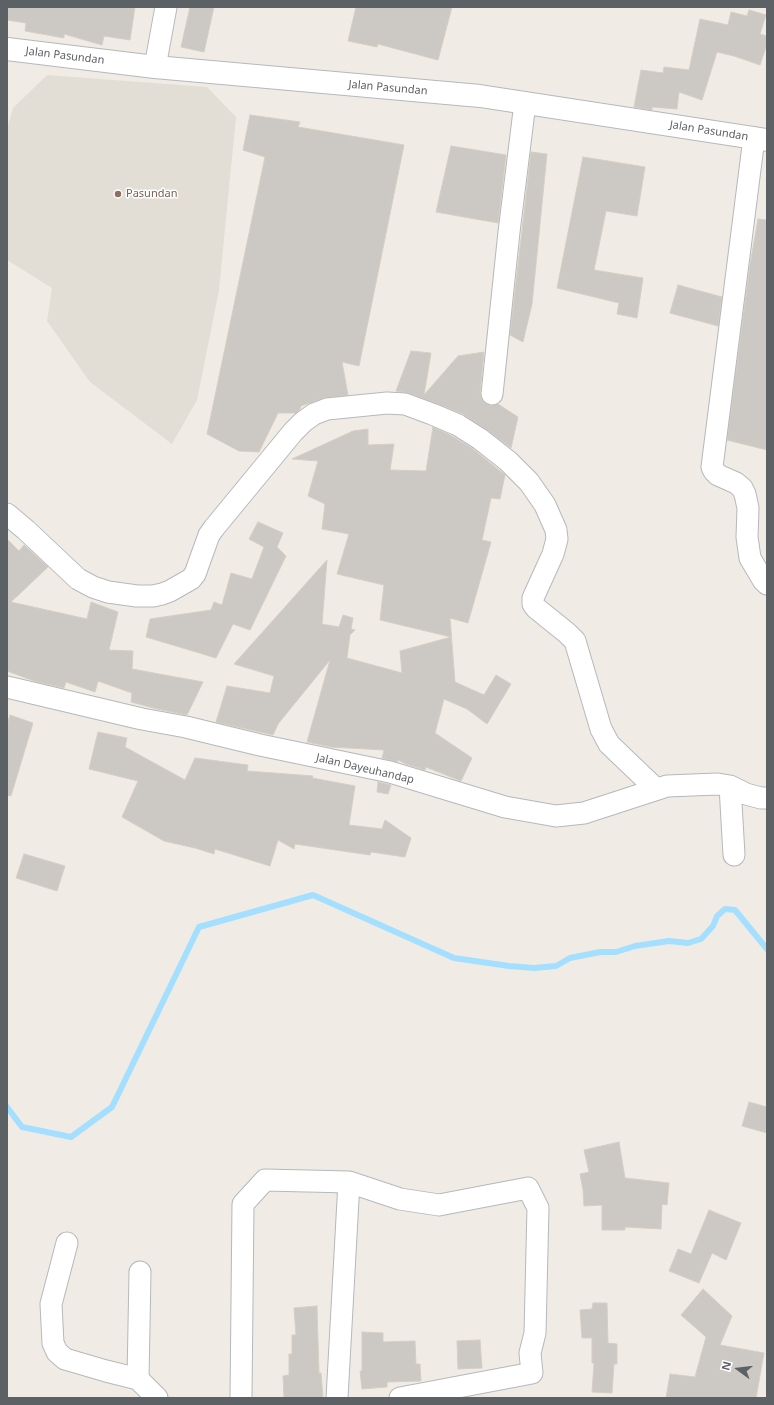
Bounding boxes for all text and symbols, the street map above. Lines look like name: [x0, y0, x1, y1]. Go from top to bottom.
street label: Jalan Pasundan: [25, 45, 105, 67]
street label: Jalan Pasundan: [348, 78, 428, 98]
street label: Jalan Pasundan: [669, 118, 749, 144]
place label: Pasundan: [126, 187, 177, 201]
marker: Pasundan: [113, 189, 123, 199]
street label: Jalan Dayeuhandap: [315, 751, 415, 787]
north arrow: [718, 1349, 758, 1389]
text: N: [718, 1360, 734, 1372]

